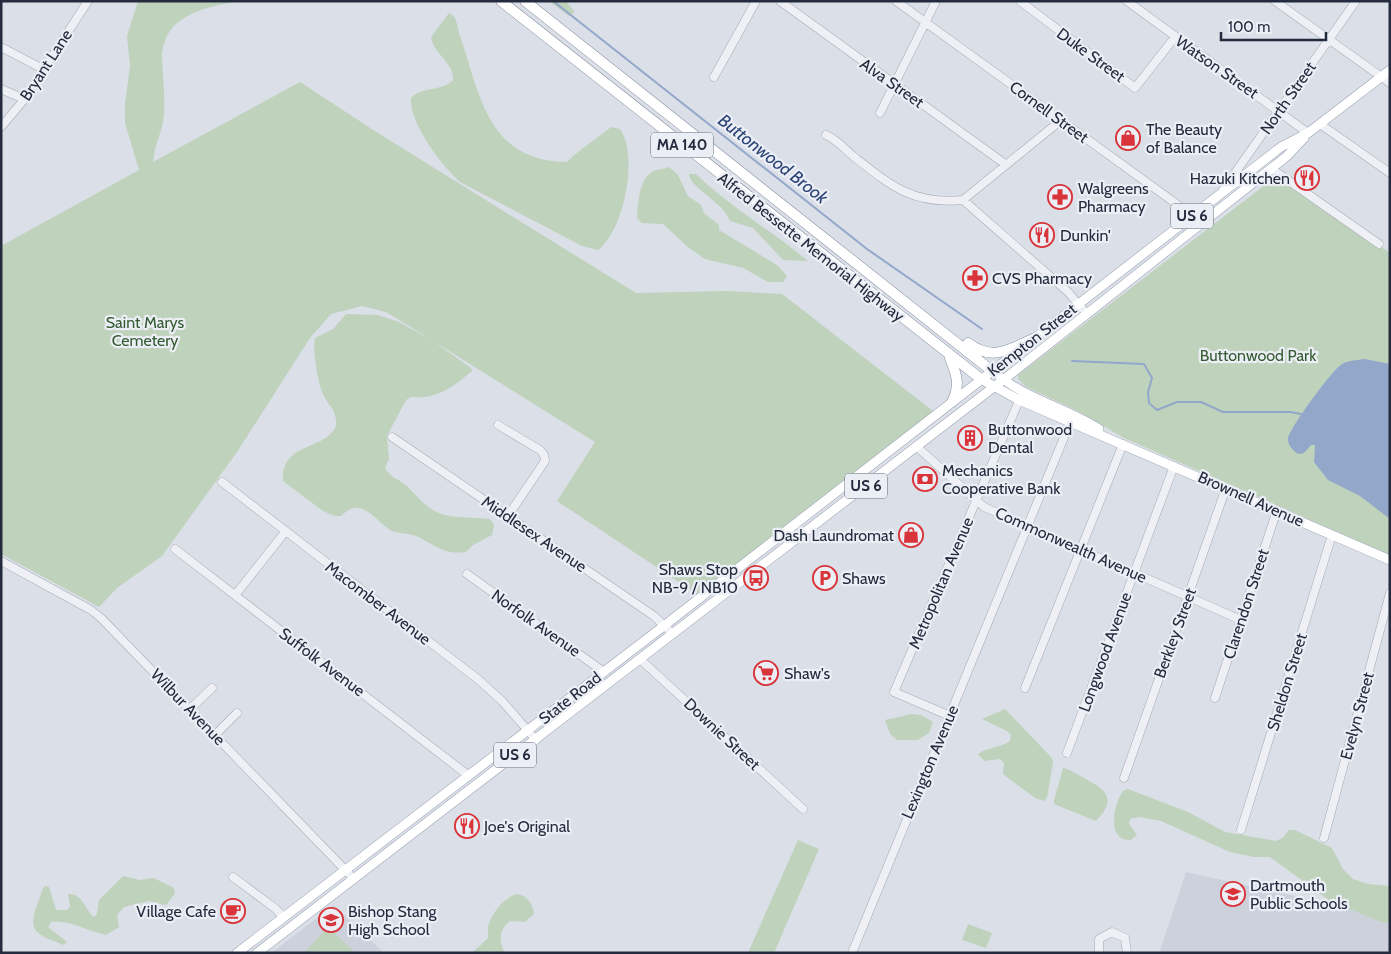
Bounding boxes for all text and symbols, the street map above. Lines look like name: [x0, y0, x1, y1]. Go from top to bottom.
scale bar: [1221, 10, 1326, 42]
text: 100 m: [1228, 18, 1270, 36]
street label: Duke Street: [1053, 24, 1129, 86]
street label: Bryant Lane: [16, 26, 76, 104]
street label: Watson Street: [1172, 32, 1262, 103]
street label: Alva Street: [856, 54, 928, 112]
street label: North Street: [1256, 58, 1320, 138]
street label: Cornell Street: [1006, 77, 1093, 147]
water label: Buttonwood Brook: [714, 109, 833, 210]
place label: The Beauty of Balance: [1146, 120, 1222, 157]
shop icon: The Beauty of Balance: [1115, 125, 1141, 151]
road number: MA 140: [651, 132, 713, 158]
restaurant icon: Hazuki Kitchen: [1294, 165, 1320, 191]
street label: Alfred Bessette Memorial Highway: [714, 168, 908, 326]
place label: Hazuki Kitchen: [1190, 169, 1290, 188]
place label: Walgreens Pharmacy: [1078, 179, 1149, 216]
pharmacy icon: Walgreens Pharmacy: [1047, 184, 1073, 210]
road number: US 6: [1171, 204, 1213, 228]
restaurant icon: Dunkin': [1029, 222, 1055, 248]
place label: Dunkin': [1060, 226, 1111, 245]
pharmacy icon: CVS Pharmacy: [962, 265, 988, 291]
place label: CVS Pharmacy: [992, 269, 1092, 288]
street label: Kempton Street: [984, 299, 1081, 381]
park label: Saint Marys Cemetery: [106, 313, 185, 350]
park label: Buttonwood Park: [1200, 346, 1317, 365]
place label: Buttonwood Dental: [988, 420, 1072, 457]
building icon: Buttonwood Dental: [957, 425, 983, 451]
place label: Mechanics Cooperative Bank: [942, 461, 1061, 498]
bank icon: Mechanics Cooperative Bank: [912, 466, 938, 492]
street label: Brownell Avenue: [1195, 467, 1307, 531]
road number: US 6: [845, 474, 887, 498]
street label: Middlesex Avenue: [478, 492, 590, 576]
street label: Commonwealth Avenue: [992, 503, 1150, 587]
street label: Metropolitan Avenue: [905, 514, 977, 652]
shop icon: Dash Laundromat: [898, 522, 924, 548]
place label: Dash Laundromat: [773, 526, 895, 545]
street label: Clarendon Street: [1219, 546, 1273, 661]
street label: Macomber Avenue: [322, 557, 434, 649]
place label: Shaws Stop NB-9 / NB10: [652, 560, 738, 597]
bus stop icon: Shaws Stop NB-9 / NB10: [743, 565, 769, 591]
parking icon: Shaws: [812, 565, 838, 591]
place label: Shaws: [842, 569, 886, 588]
street label: Norfolk Avenue: [488, 585, 584, 661]
street label: Berkley Street: [1150, 585, 1200, 681]
street label: Longwood Avenue: [1075, 590, 1135, 714]
street label: Suffolk Avenue: [275, 624, 369, 700]
street label: Sheldon Street: [1263, 630, 1311, 733]
supermarket icon: Shaw's: [753, 660, 779, 686]
place label: Shaw's: [784, 664, 831, 683]
street label: Wilbur Avenue: [147, 665, 229, 749]
street label: State Road: [535, 668, 605, 728]
street label: Evelyn Street: [1336, 670, 1378, 762]
street label: Downie Street: [680, 694, 764, 774]
street label: Lexington Avenue: [898, 702, 962, 822]
road number: US 6: [494, 742, 536, 768]
restaurant icon: Joe's Original: [454, 813, 480, 839]
place label: Joe's Original: [483, 817, 570, 836]
place label: Dartmouth Public Schools: [1250, 876, 1348, 913]
school or university icon: Dartmouth Public Schools: [1220, 881, 1246, 907]
cafe icon: Village Cafe: [220, 898, 246, 924]
place label: Village Cafe: [136, 902, 216, 921]
place label: Bishop Stang High School: [348, 902, 438, 939]
school or university icon: Bishop Stang High School: [318, 907, 344, 933]

